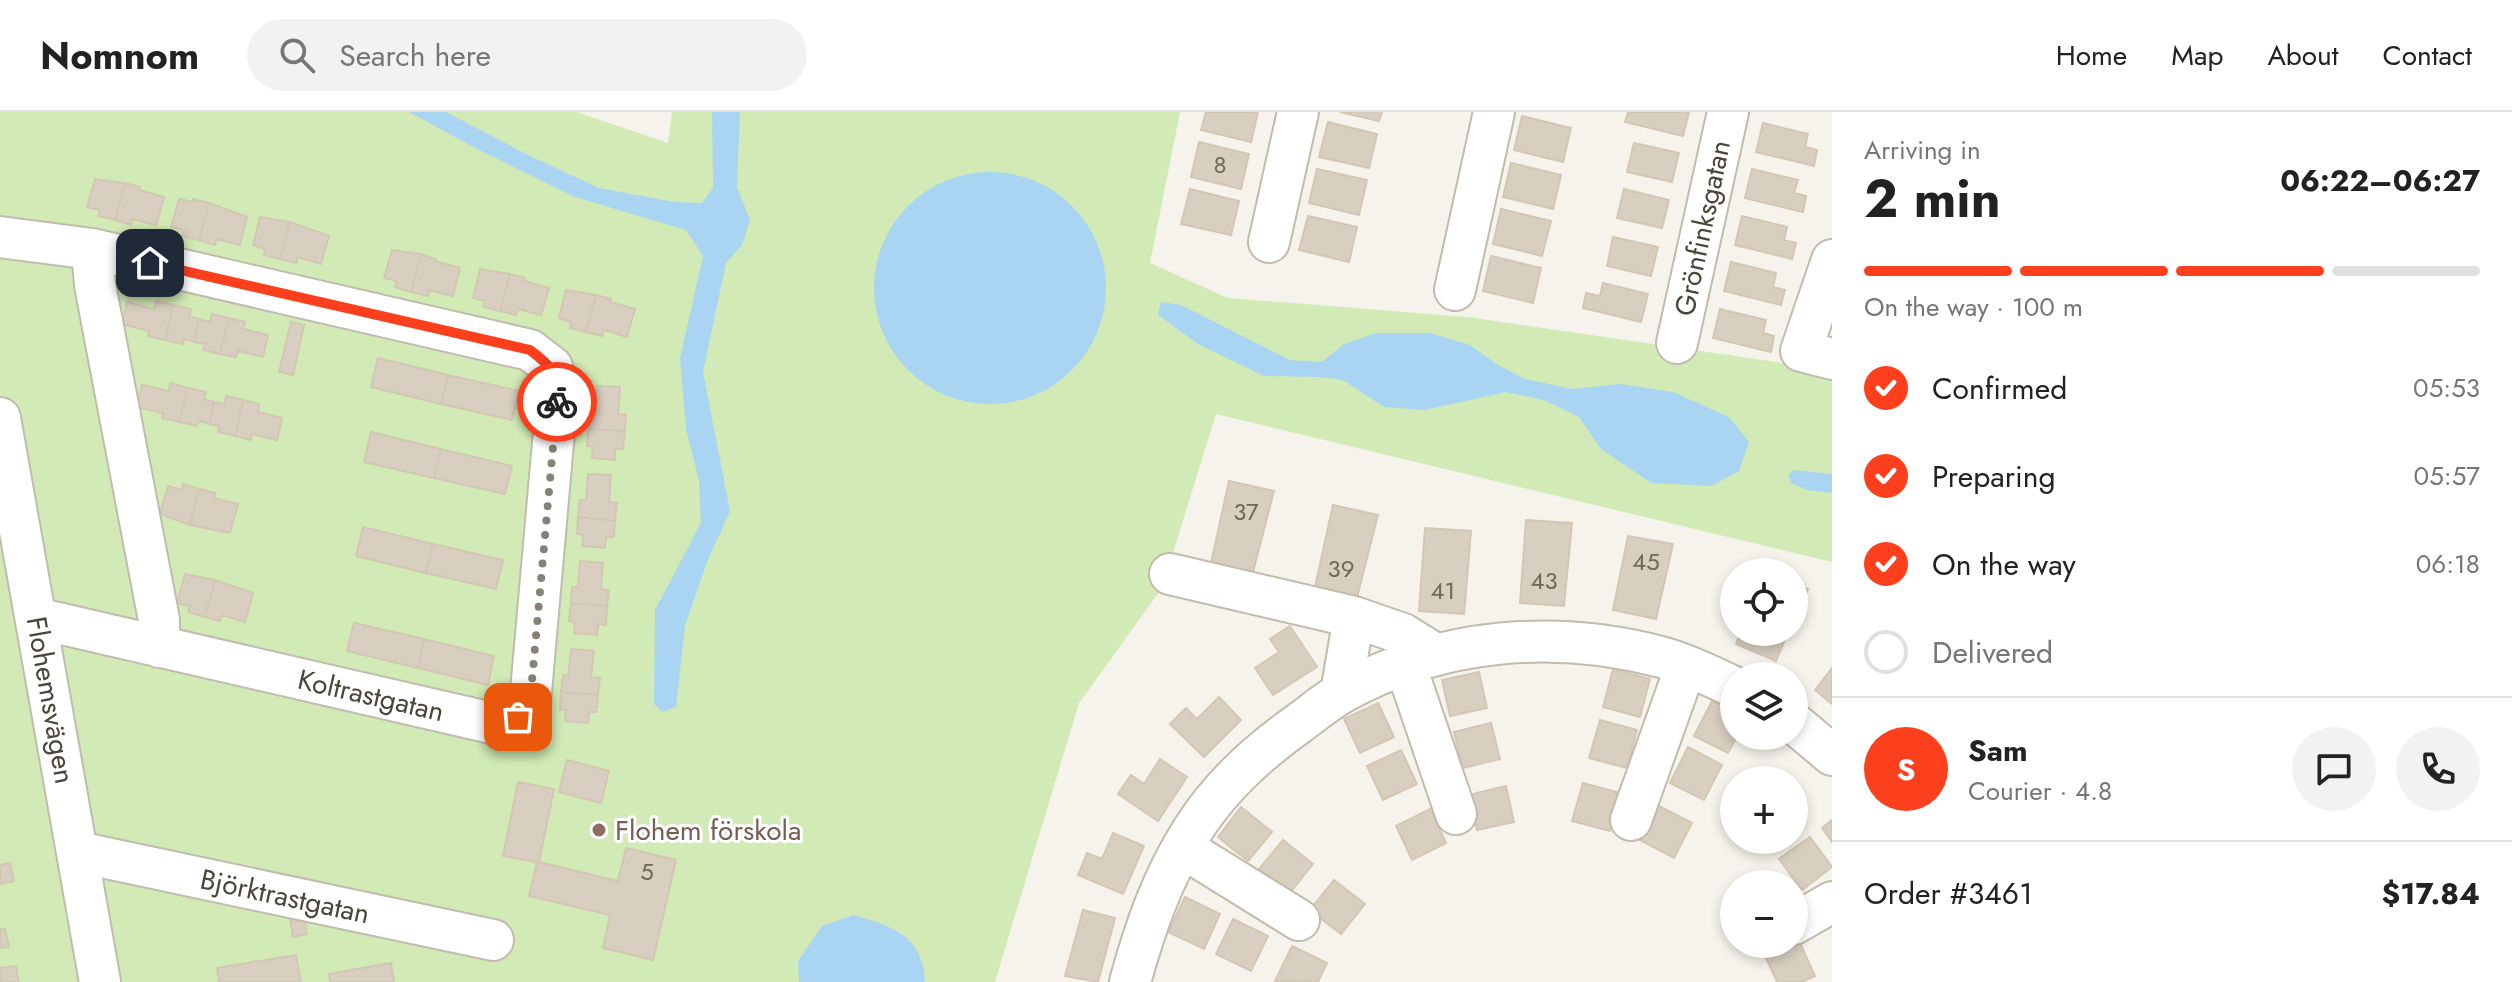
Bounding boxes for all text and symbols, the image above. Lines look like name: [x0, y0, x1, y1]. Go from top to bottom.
search box: [247, 19, 807, 91]
text: Nomnom: [40, 28, 199, 83]
icon: search: [275, 33, 319, 77]
text: Search here: [339, 34, 491, 77]
text: Home: [2056, 35, 2127, 76]
text: Map: [2171, 35, 2223, 76]
text: About: [2267, 35, 2339, 76]
text: Contact: [2383, 35, 2472, 76]
text: Arriving in: [1864, 131, 1981, 169]
street label: Grönfinksgatan: [1664, 136, 1741, 320]
house number: 8: [1213, 147, 1227, 182]
text: 06:22–06:27: [2280, 159, 2480, 202]
text: 2 min: [1864, 161, 2001, 237]
pin: [116, 229, 184, 297]
icon: home: [128, 241, 172, 285]
text: On the way · 100 m: [1864, 288, 2083, 326]
courier: [517, 362, 597, 442]
icon: check: [1864, 366, 1908, 410]
text: Confirmed: [1932, 367, 2067, 410]
text: 05:53: [2413, 369, 2480, 407]
icon: bike: [535, 380, 579, 424]
icon: check: [1864, 454, 1908, 498]
text: Preparing: [1932, 455, 2056, 498]
text: 05:57: [2414, 457, 2480, 495]
house number: 37: [1233, 494, 1259, 529]
icon: check: [1864, 542, 1908, 586]
text: On the way: [1932, 543, 2076, 586]
house number: 45: [1632, 544, 1660, 579]
text: 06:18: [2416, 545, 2480, 583]
house number: 39: [1328, 551, 1354, 586]
map controls: [1720, 558, 1808, 958]
button: locate: [1720, 558, 1808, 646]
house number: 43: [1530, 563, 1558, 598]
house number: 41: [1431, 573, 1455, 608]
street label: Flohemsvägen: [16, 613, 85, 787]
text: Delivered: [1932, 631, 2053, 674]
street label: Koltrastgatan: [294, 659, 448, 732]
button: layers: [1720, 662, 1808, 750]
pin: [484, 683, 552, 751]
icon: bag: [496, 695, 540, 739]
button: chat: [2292, 727, 2376, 811]
button: phone: [2396, 727, 2480, 811]
text: Sam: [1968, 729, 2028, 772]
text: S: [1897, 748, 1915, 791]
button: +: [1720, 766, 1808, 854]
text: Courier · 4.8: [1968, 772, 2112, 810]
place label: Flohem förskola: [615, 810, 801, 851]
marker: Flohem förskola: [590, 821, 608, 839]
house number: 5: [640, 854, 654, 889]
street label: Björktrastgatan: [197, 859, 373, 934]
button: −: [1720, 870, 1808, 958]
text: Order #3461: [1864, 872, 2033, 915]
text: $17.84: [2382, 872, 2480, 915]

